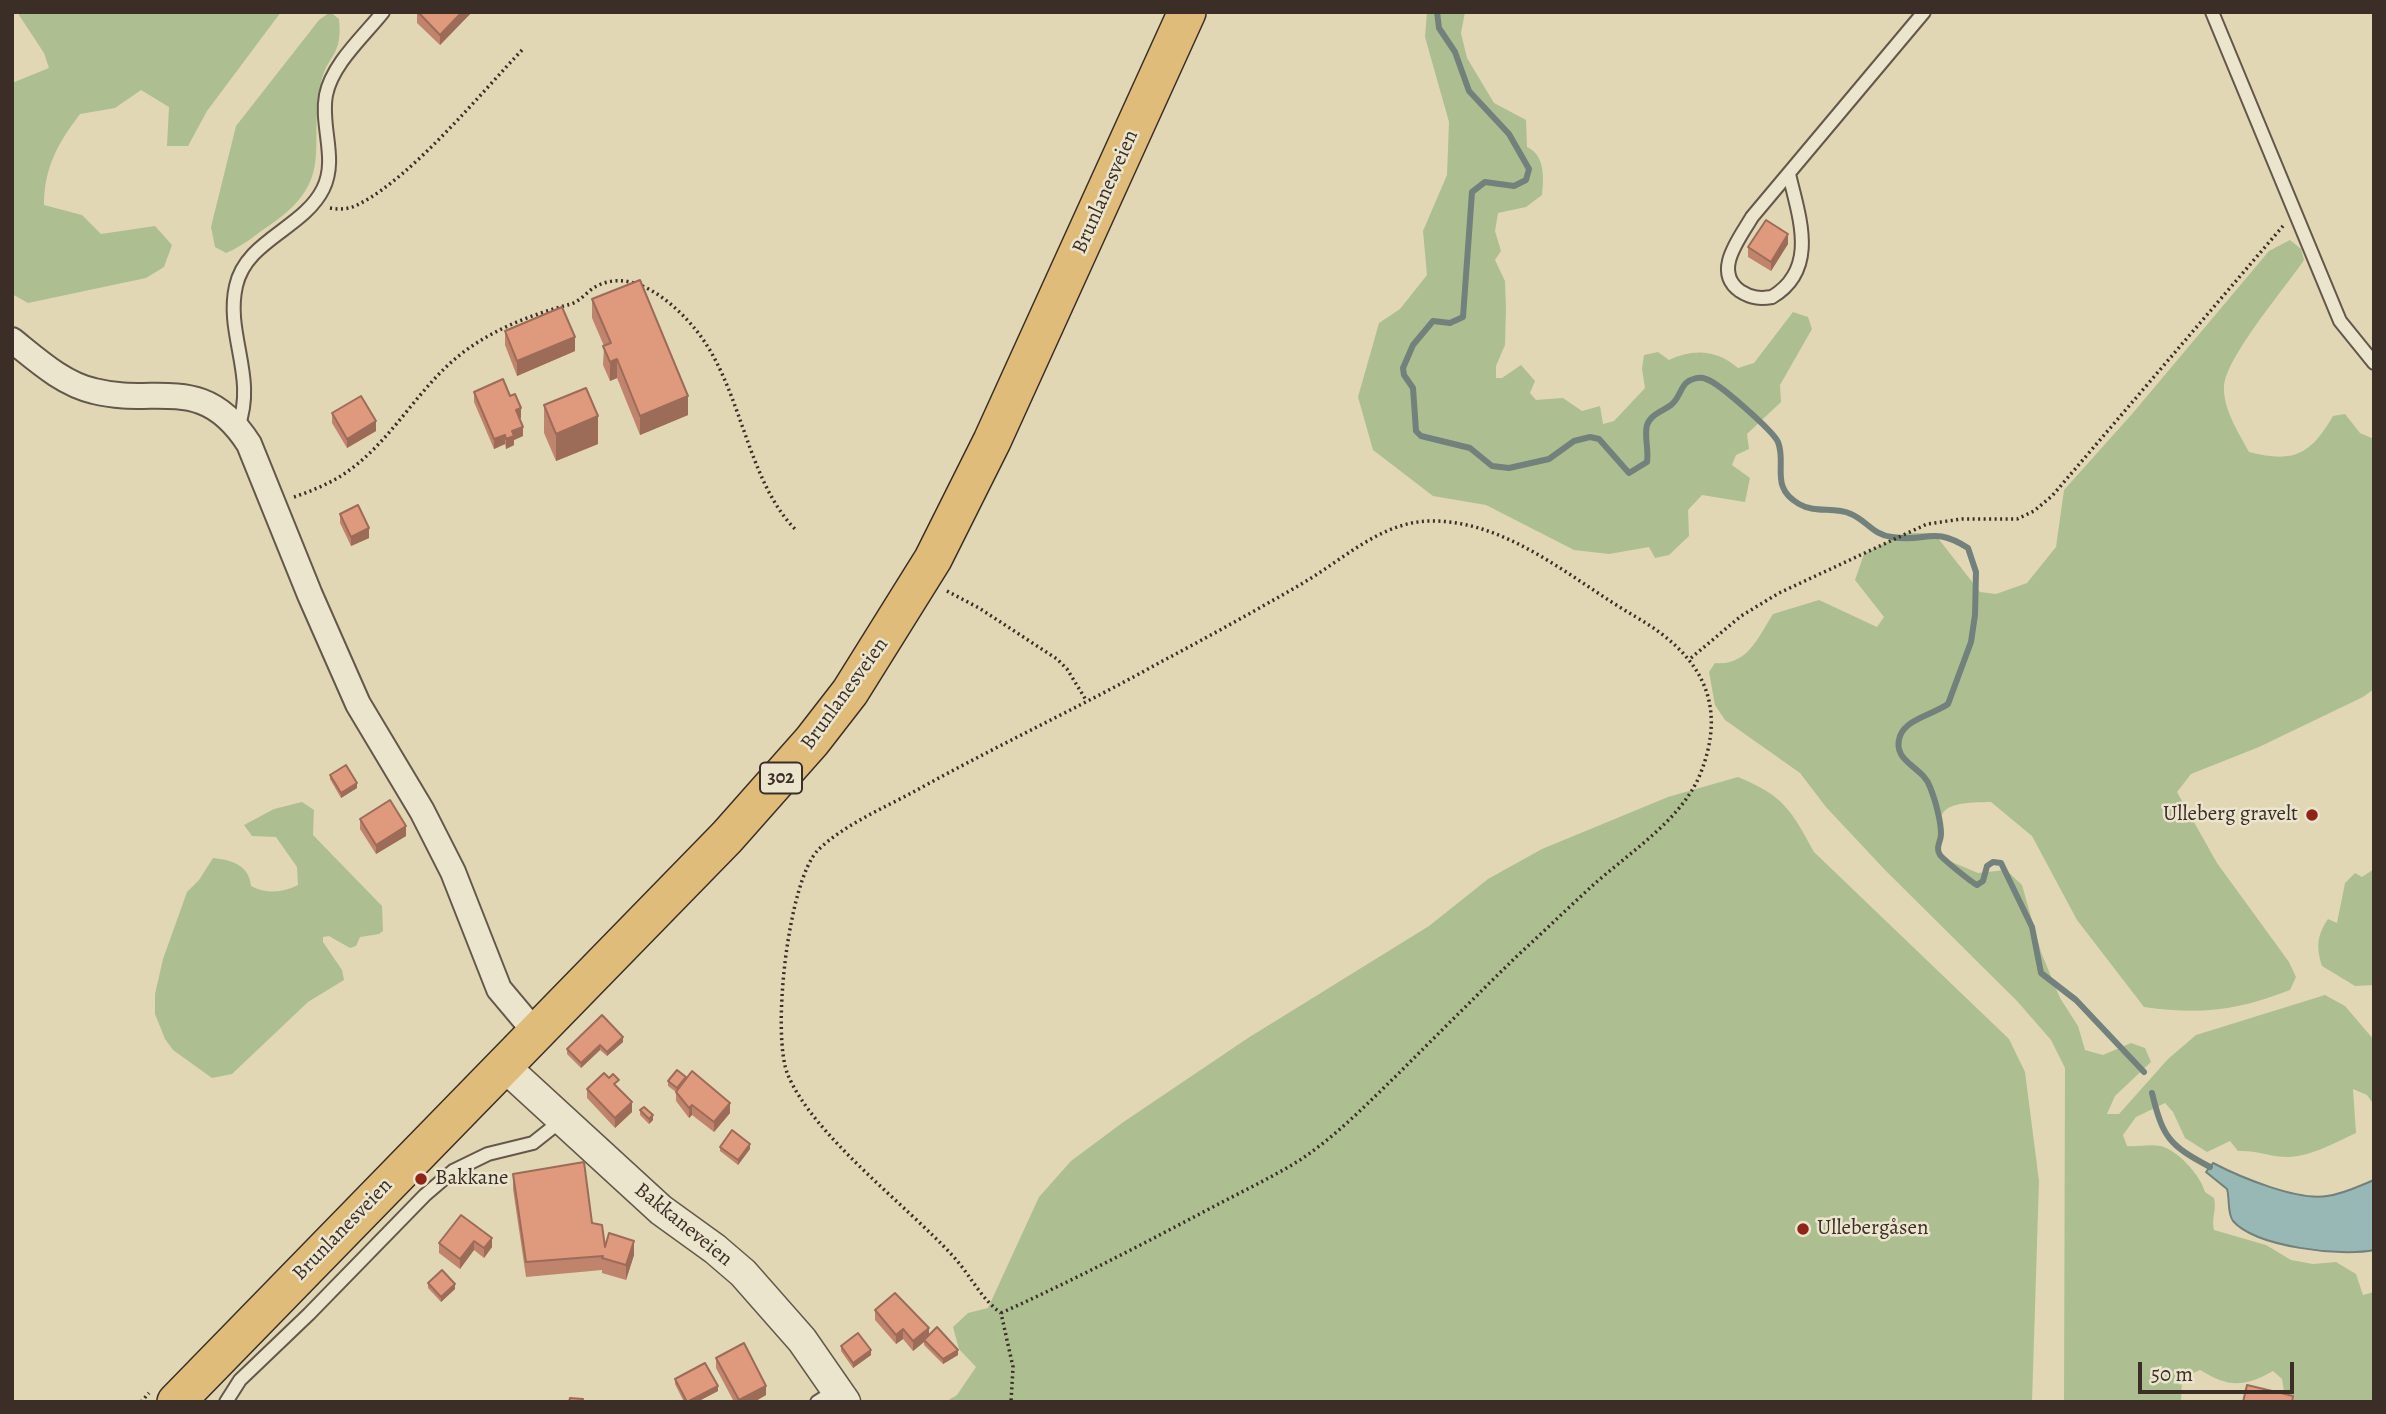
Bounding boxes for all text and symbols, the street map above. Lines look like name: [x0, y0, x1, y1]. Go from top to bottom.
street label: Brunlanesveien: [1067, 126, 1145, 258]
street label: Brunlanesveien: [796, 633, 894, 755]
road number: 302: [760, 762, 802, 793]
place label: Ulleberg gravelt: [2163, 802, 2298, 828]
marker: Ulleberg gravelt: [2304, 807, 2320, 823]
place label: Bakkane: [435, 1166, 508, 1192]
marker: Bakkane: [413, 1171, 429, 1187]
street label: Brunlanesveien: [288, 1173, 398, 1287]
street label: Bakkaneveien: [629, 1178, 737, 1272]
place label: Ullebergåsen: [1817, 1216, 1928, 1242]
marker: Ullebergåsen: [1795, 1221, 1811, 1237]
scale bar: [2141, 1348, 2297, 1392]
text: 50 m: [2151, 1360, 2193, 1388]

